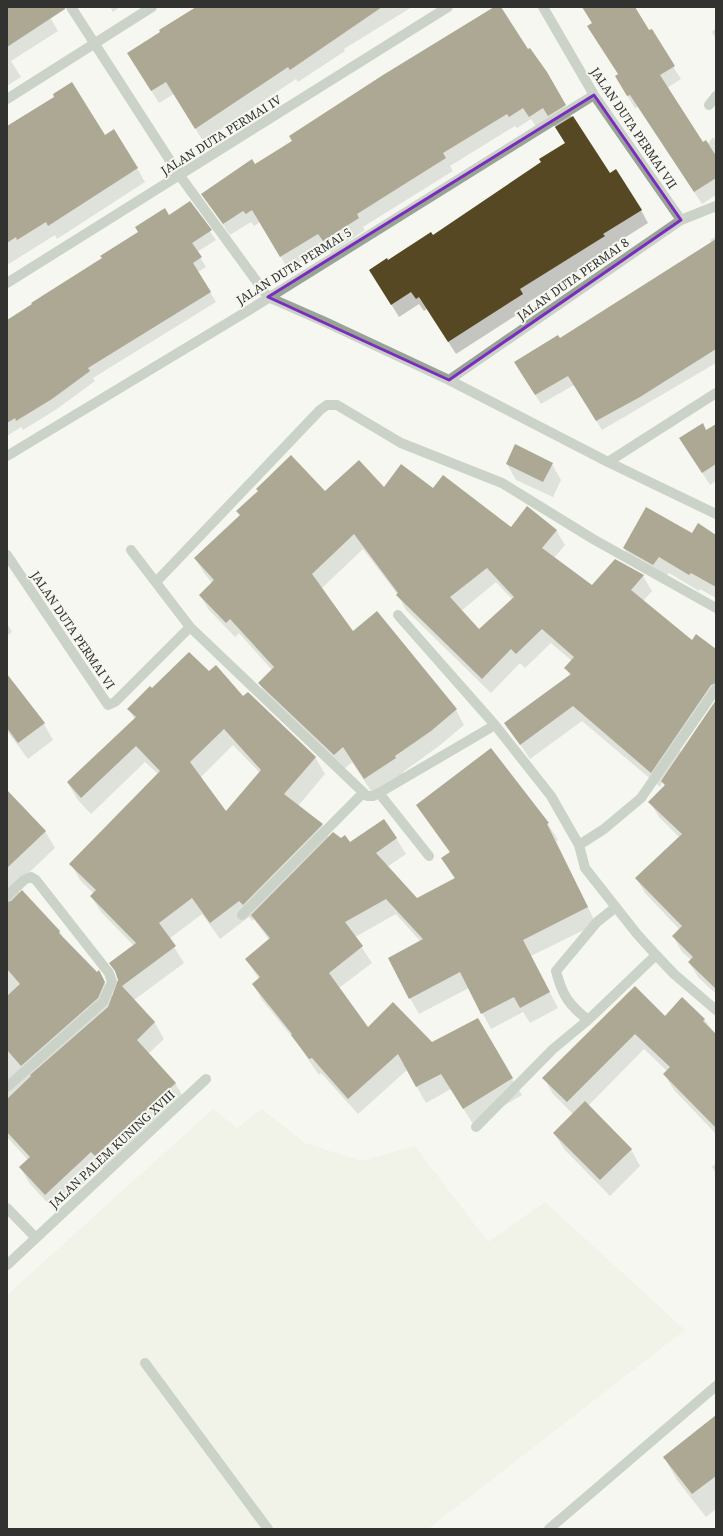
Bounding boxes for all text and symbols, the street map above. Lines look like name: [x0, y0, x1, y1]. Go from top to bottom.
street label: JALAN DUTA PERMAI VII: [586, 63, 681, 192]
street label: JALAN DUTA PERMAI IV: [157, 91, 285, 180]
street label: JALAN DUTA PERMAI 5: [232, 224, 355, 309]
street label: JALAN DUTA PERMAI 8: [513, 234, 633, 325]
street label: JALAN DUTA PERMAI VI: [27, 567, 119, 692]
street label: JALAN PALEM KUNING XVIII: [45, 1086, 179, 1213]

